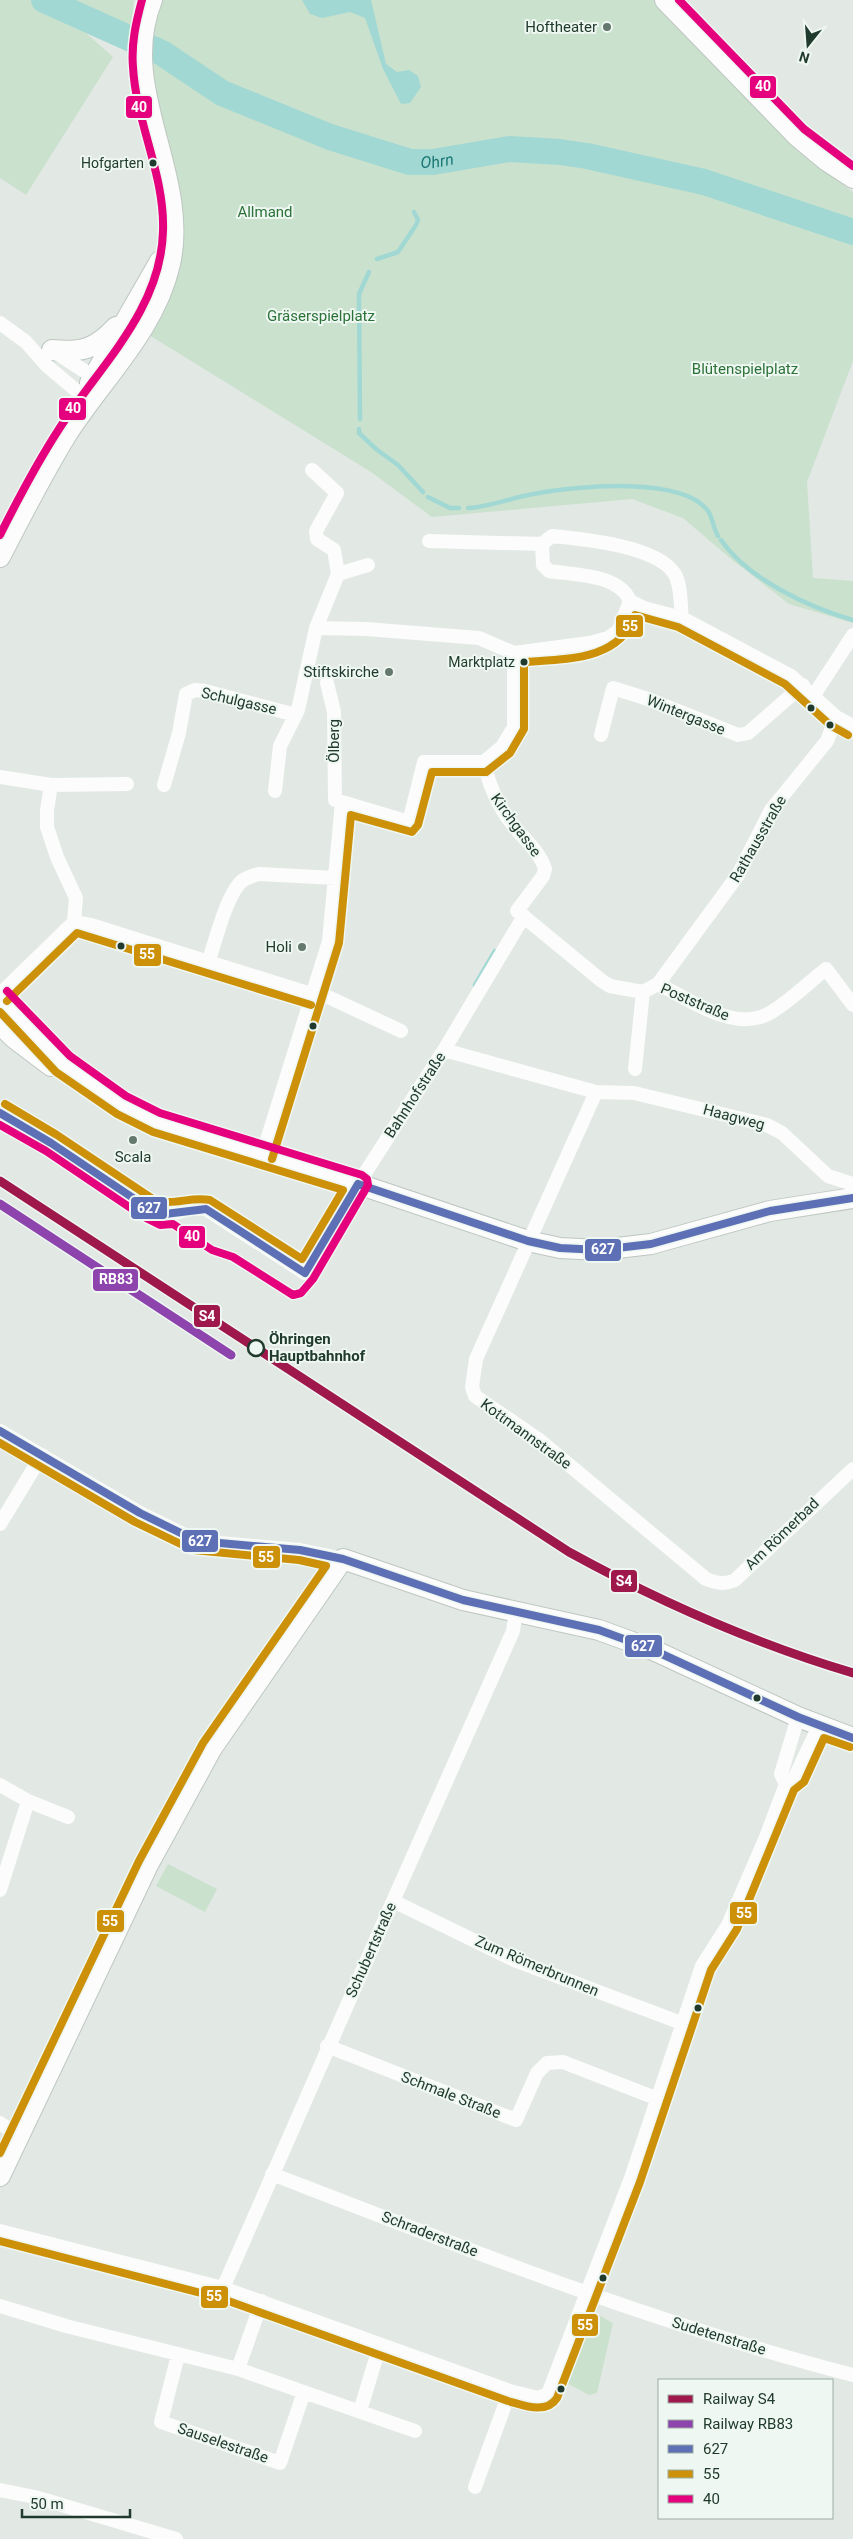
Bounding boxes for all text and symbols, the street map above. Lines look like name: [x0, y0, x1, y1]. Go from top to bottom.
place label: Hoftheater: [525, 18, 597, 36]
north arrow: [783, 20, 833, 70]
marker: Hoftheater: [601, 21, 613, 33]
text: N: [797, 48, 811, 67]
line badge: 40: [749, 75, 777, 99]
text: 40: [755, 78, 771, 94]
line badge: 40: [125, 95, 153, 119]
text: 40: [131, 99, 147, 115]
water label: Ohrn: [421, 149, 455, 172]
place label: Hofgarten: [81, 155, 144, 171]
marker: Hofgarten: [148, 158, 158, 168]
park label: Allmand: [237, 203, 293, 221]
park label: Gräserspielplatz: [267, 307, 375, 325]
park label: Blütenspielplatz: [692, 360, 798, 378]
line badge: 40: [58, 397, 87, 421]
text: 40: [65, 400, 81, 416]
line badge: 55: [615, 614, 644, 638]
text: 55: [622, 618, 638, 634]
place label: Marktplatz: [448, 654, 515, 670]
marker: Marktplatz: [519, 657, 529, 667]
place label: Stiftskirche: [303, 663, 379, 681]
marker: Stiftskirche: [383, 666, 395, 678]
street label: Schulgasse: [199, 684, 279, 718]
street label: Wintergasse: [644, 691, 728, 739]
unlabelled marker: [806, 703, 816, 713]
street label: Ölberg: [325, 719, 343, 763]
unlabelled marker: [825, 720, 835, 730]
street label: Kirchgasse: [487, 790, 545, 860]
street label: Rathausstraße: [726, 792, 790, 886]
place label: Holi: [265, 938, 292, 956]
unlabelled marker: [116, 941, 126, 951]
marker: Holi: [296, 941, 308, 953]
line badge: 55: [133, 943, 162, 967]
text: 55: [139, 946, 155, 962]
street label: Poststraße: [658, 979, 732, 1025]
unlabelled marker: [308, 1021, 318, 1031]
street label: Bahnhofstraße: [381, 1049, 449, 1141]
street label: Haagweg: [701, 1100, 767, 1134]
marker: Scala: [127, 1134, 139, 1146]
place label: Scala: [115, 1148, 151, 1166]
line badge: 627: [130, 1196, 168, 1220]
text: 627: [137, 1200, 161, 1216]
line badge: 40: [178, 1225, 206, 1249]
text: 40: [184, 1228, 200, 1244]
line badge: 627: [584, 1238, 622, 1262]
text: 627: [591, 1241, 615, 1257]
line badge: RB83: [92, 1268, 139, 1292]
text: RB83: [99, 1271, 133, 1287]
line badge: S4: [193, 1304, 221, 1328]
text: S4: [199, 1308, 215, 1324]
place label: Öhringen Hauptbahnhof: [269, 1330, 366, 1365]
marker: Öhringen Hauptbahnhof: [247, 1339, 265, 1357]
street label: Kottmannstraße: [477, 1395, 575, 1473]
street label: Am Römerbad: [741, 1494, 823, 1574]
line badge: 627: [181, 1529, 219, 1553]
text: 627: [188, 1533, 212, 1549]
line badge: 55: [252, 1545, 281, 1569]
text: 55: [258, 1549, 274, 1565]
line badge: S4: [610, 1569, 638, 1593]
text: S4: [616, 1573, 632, 1589]
line badge: 627: [624, 1634, 663, 1658]
text: 627: [631, 1638, 655, 1654]
unlabelled marker: [752, 1693, 762, 1703]
street label: Schubertstraße: [342, 1899, 400, 2000]
line badge: 55: [729, 1901, 758, 1925]
text: 55: [736, 1905, 752, 1921]
line badge: 55: [96, 1909, 125, 1933]
text: 55: [102, 1913, 118, 1929]
street label: Zum Römerbrunnen: [472, 1932, 602, 2000]
unlabelled marker: [693, 2003, 703, 2013]
street label: Schmale Straße: [399, 2068, 503, 2122]
street label: Schraderstraße: [379, 2207, 481, 2261]
unlabelled marker: [598, 2273, 608, 2283]
line badge: 55: [200, 2285, 229, 2309]
text: 55: [206, 2288, 222, 2304]
line badge: 55: [571, 2313, 599, 2337]
street label: Sudetenstraße: [670, 2313, 768, 2359]
text: 55: [577, 2317, 593, 2333]
legend: [658, 2379, 833, 2519]
unlabelled marker: [556, 2384, 566, 2394]
text: Railway S4: [703, 2390, 776, 2408]
text: Railway RB83: [703, 2415, 793, 2433]
street label: Sauselestraße: [175, 2419, 271, 2467]
text: 627: [703, 2440, 728, 2458]
text: 55: [703, 2465, 720, 2483]
scale bar: [22, 2486, 130, 2518]
text: 40: [703, 2490, 720, 2508]
text: 50 m: [30, 2495, 64, 2513]

